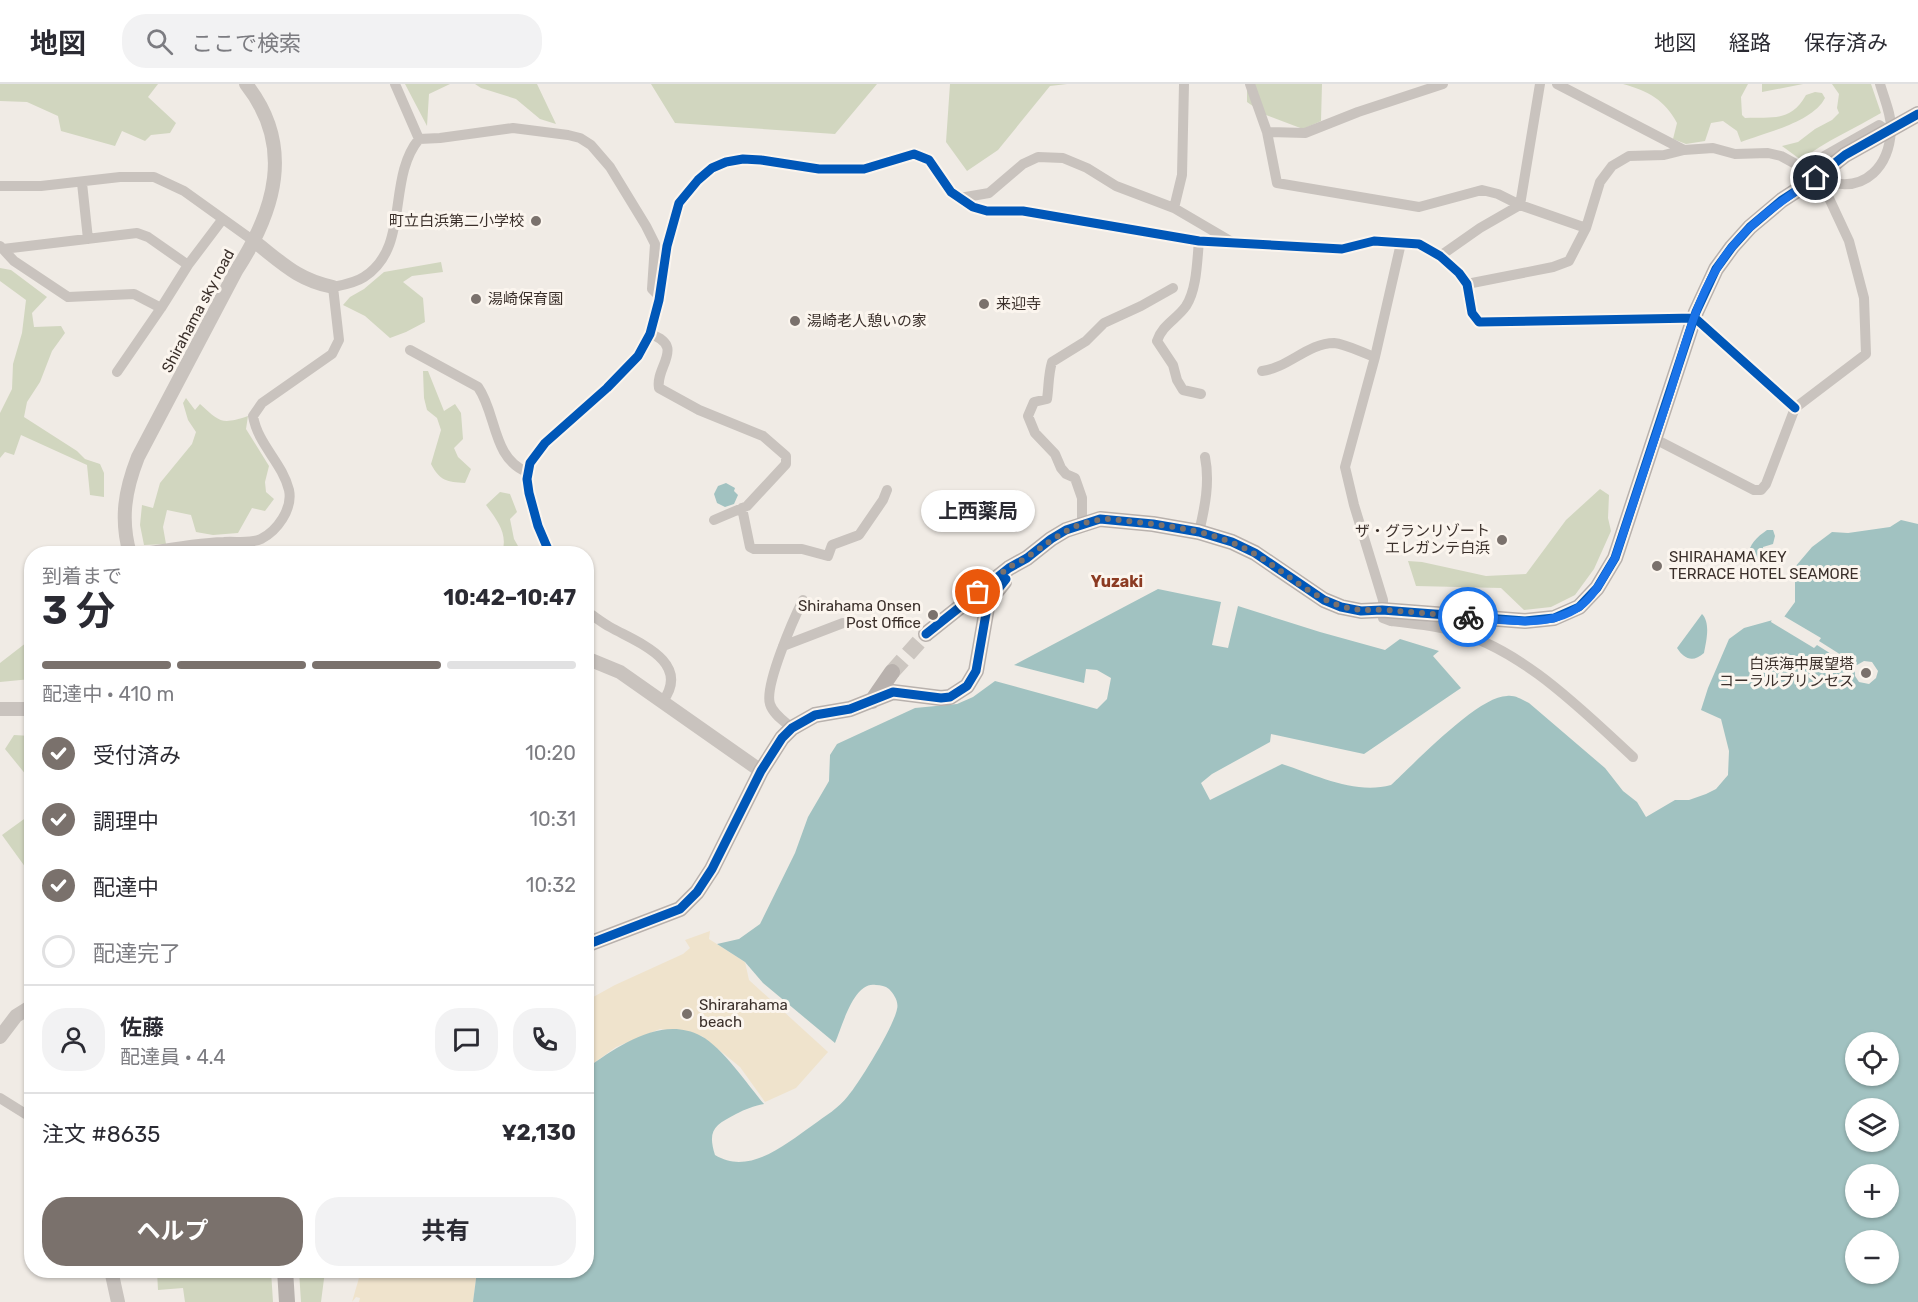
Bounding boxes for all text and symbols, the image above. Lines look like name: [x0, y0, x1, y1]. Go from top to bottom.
search box: [122, 14, 542, 68]
icon: search: [143, 25, 176, 58]
text: 地図: [30, 27, 86, 60]
text: ここで検索: [191, 30, 301, 57]
text: 地図: [1654, 30, 1696, 55]
text: 経路: [1729, 30, 1771, 55]
text: 保存済み: [1804, 30, 1888, 55]
pin: [1790, 152, 1841, 203]
icon: home: [1799, 161, 1832, 194]
place label: 町立白浜第二小学校: [389, 212, 524, 230]
marker: 町立白浜第二小学校: [529, 214, 543, 228]
street label: Shirahama sky road: [158, 246, 238, 376]
place label: 湯崎保育園: [488, 290, 563, 308]
marker: 湯崎保育園: [469, 292, 483, 306]
place label: 来迎寺: [996, 295, 1041, 313]
marker: 来迎寺: [977, 297, 991, 311]
place label: 湯崎老人憩いの家: [807, 312, 927, 330]
marker: 湯崎老人憩いの家: [788, 314, 802, 328]
callout: 上西薬局: [921, 490, 1035, 532]
text: 上西薬局: [938, 499, 1018, 523]
place label: ザ・グランリゾート エレガンテ白浜: [1355, 522, 1490, 557]
marker: ザ・グランリゾート エレガンテ白浜: [1495, 533, 1509, 547]
place label: SHIRAHAMA KEY TERRACE HOTEL SEAMORE: [1669, 548, 1859, 583]
marker: SHIRAHAMA KEY TERRACE HOTEL SEAMORE: [1650, 559, 1664, 573]
text: 到着まで: [42, 564, 122, 588]
pin: [952, 566, 1003, 617]
district label: Yuzaki: [1091, 572, 1143, 591]
icon: bag: [961, 575, 994, 608]
text: 10:42–10:47: [443, 584, 576, 611]
courier: [1438, 587, 1498, 647]
text: 3 分: [42, 588, 115, 634]
place label: Shirahama Onsen Post Office: [798, 597, 921, 632]
icon: bike: [1452, 601, 1485, 634]
marker: Shirahama Onsen Post Office: [926, 608, 940, 622]
place label: 白浜海中展望塔 コーラルプリンセス: [1719, 655, 1854, 690]
marker: 白浜海中展望塔 コーラルプリンセス: [1859, 666, 1873, 680]
text: 配達中 · 410 m: [42, 682, 174, 706]
icon: check: [42, 737, 75, 770]
text: 10:20: [525, 741, 576, 765]
text: 受付済み: [93, 742, 181, 769]
icon: check: [42, 803, 75, 836]
text: 10:31: [529, 807, 576, 831]
text: 調理中: [93, 808, 159, 835]
icon: check: [42, 869, 75, 902]
text: 10:32: [526, 873, 576, 897]
text: 配達中: [93, 874, 159, 901]
text: 配達完了: [93, 940, 181, 967]
place label: Shirarahama beach: [699, 996, 788, 1031]
marker: Shirarahama beach: [680, 1007, 694, 1021]
button: person: [42, 1008, 105, 1071]
button: chat: [435, 1008, 498, 1071]
button: phone: [513, 1008, 576, 1071]
text: 佐藤: [120, 1014, 164, 1041]
map controls: [1845, 1032, 1899, 1284]
button: locate: [1845, 1032, 1899, 1086]
text: 配達員 · 4.4: [120, 1045, 226, 1069]
button: layers: [1845, 1098, 1899, 1152]
text: ¥2,130: [501, 1119, 576, 1146]
text: 注文 #8635: [42, 1121, 160, 1148]
button: +: [1845, 1164, 1899, 1218]
button: ヘルプ: [42, 1197, 303, 1266]
button: 共有: [315, 1197, 576, 1266]
button: −: [1845, 1230, 1899, 1284]

